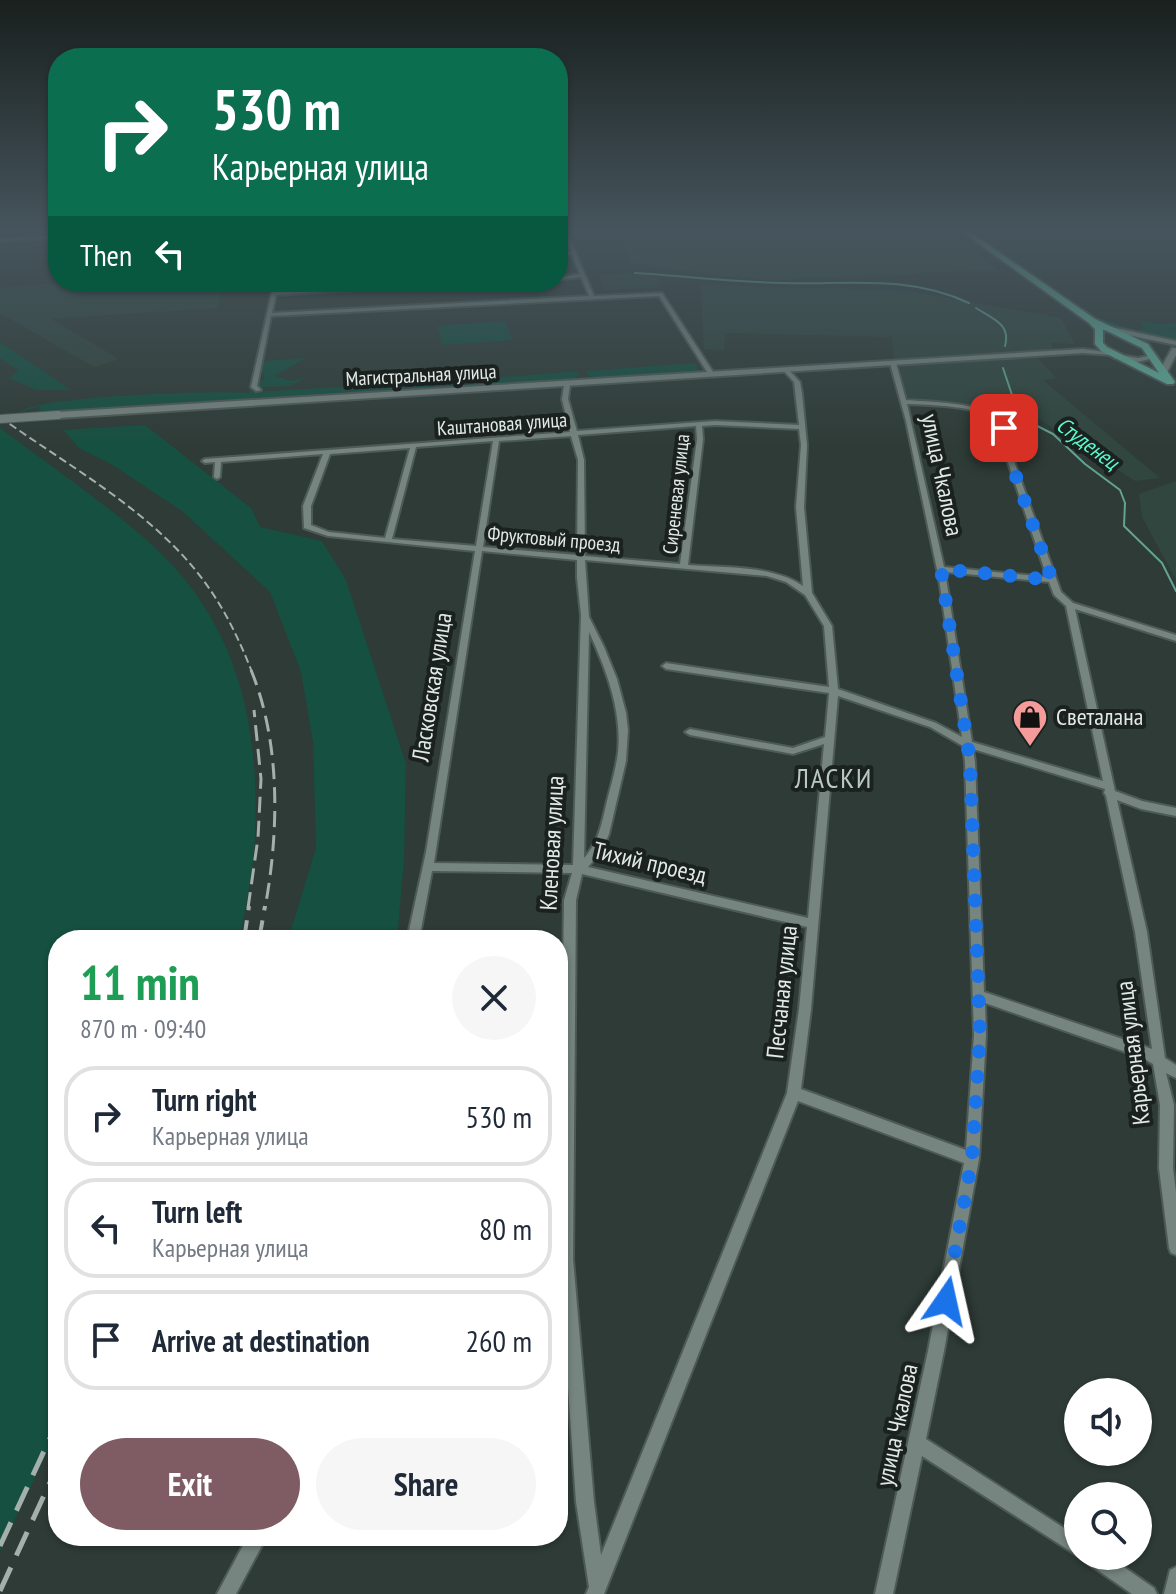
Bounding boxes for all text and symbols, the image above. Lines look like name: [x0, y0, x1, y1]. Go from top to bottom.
text: 530 m: [212, 73, 341, 145]
icon: right: [80, 80, 184, 184]
text: Карьерная улица: [212, 143, 429, 190]
icon: left: [148, 232, 192, 276]
text: Then: [80, 235, 132, 274]
street label: Магистральная улица: [345, 358, 497, 392]
pin: [970, 394, 1038, 462]
street label: Каштановая улица: [436, 406, 568, 442]
icon: arrive: [982, 406, 1026, 450]
water label: Студенец: [1051, 410, 1126, 476]
street label: улица Чкалова: [914, 411, 971, 539]
street label: Сиреневая улица: [657, 433, 695, 555]
street label: Фруктовый проезд: [487, 520, 622, 558]
street label: Ласковская улица: [404, 610, 459, 765]
shop icon: Светалана: [1011, 698, 1049, 748]
place label: Светалана: [1056, 701, 1143, 732]
district label: ЛАСКИ: [794, 759, 873, 796]
street label: Кленовая улица: [532, 775, 571, 911]
street label: Тихий проезд: [591, 834, 710, 891]
street label: Песчаная улица: [759, 924, 804, 1060]
text: 11 min: [80, 951, 200, 1013]
button: close: [452, 956, 536, 1040]
street label: Карьерная улица: [1108, 979, 1157, 1127]
text: 870 m · 09:40: [80, 1012, 206, 1045]
text: Turn right: [152, 1080, 256, 1119]
icon: right: [84, 1094, 128, 1138]
text: 530 m: [466, 1097, 532, 1136]
text: Карьерная улица: [152, 1119, 309, 1152]
text: Turn left: [152, 1192, 242, 1231]
icon: left: [84, 1206, 128, 1250]
text: 80 m: [479, 1209, 532, 1248]
text: Карьерная улица: [152, 1231, 309, 1264]
position arrow: [904, 1259, 988, 1343]
icon: arrive: [84, 1318, 128, 1362]
text: Arrive at destination: [152, 1321, 370, 1360]
text: 260 m: [466, 1321, 532, 1360]
street label: улица Чкалова: [868, 1361, 925, 1489]
map controls: [1064, 1378, 1152, 1570]
button: sound: [1064, 1378, 1152, 1466]
button: Exit: [80, 1438, 300, 1530]
button: Share: [316, 1438, 536, 1530]
button: search: [1064, 1482, 1152, 1570]

